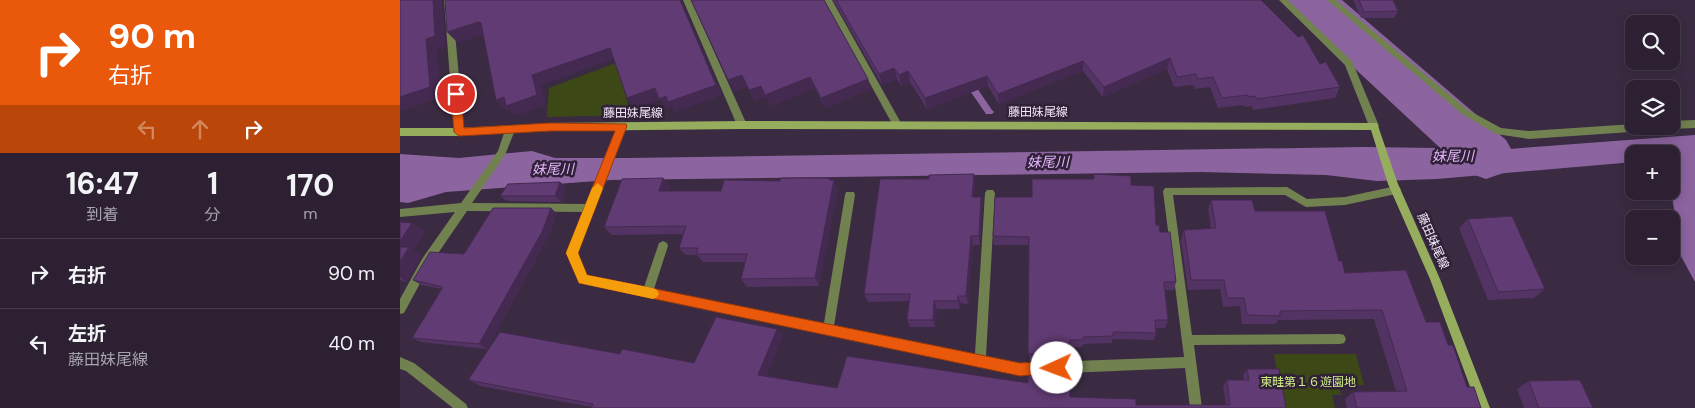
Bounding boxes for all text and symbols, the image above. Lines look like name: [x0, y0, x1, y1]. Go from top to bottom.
text: 90 m: [108, 13, 196, 59]
map controls: [1625, 15, 1680, 265]
button: search: [1625, 15, 1680, 70]
icon: right: [25, 20, 90, 85]
text: 右折: [108, 61, 152, 90]
pin: [435, 73, 477, 115]
icon: arrive: [442, 80, 470, 108]
button: layers: [1625, 80, 1680, 135]
street label: 藤田妹尾線: [1008, 104, 1068, 120]
street label: 藤田妹尾線: [603, 105, 663, 121]
icon: left: [133, 115, 161, 143]
icon: ahead: [186, 115, 214, 143]
icon: right: [239, 115, 267, 143]
button: +: [1625, 145, 1680, 200]
water label: 妹尾川: [1432, 147, 1476, 165]
water label: 妹尾川: [1027, 153, 1071, 171]
water label: 妹尾川: [532, 160, 576, 178]
text: 16:47: [66, 164, 139, 203]
text: 1: [207, 164, 218, 203]
text: 170: [286, 166, 334, 205]
text: m: [303, 203, 317, 224]
text: 到着: [86, 204, 118, 225]
text: 分: [205, 204, 221, 225]
street label: 藤田妹尾線: [1413, 210, 1453, 272]
button: −: [1625, 210, 1680, 265]
icon: right: [25, 260, 53, 288]
text: 90 m: [328, 261, 375, 286]
text: 右折: [68, 263, 106, 288]
text: 左折: [68, 321, 106, 346]
icon: left: [25, 330, 53, 358]
text: 40 m: [328, 331, 375, 356]
position arrow: [1030, 341, 1082, 393]
text: 藤田妹尾線: [68, 349, 148, 370]
park label: 東畦第１６遊園地: [1260, 374, 1356, 390]

